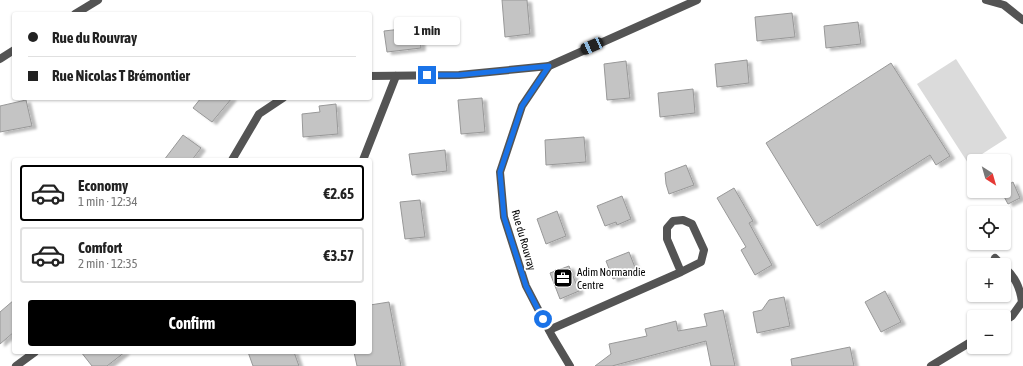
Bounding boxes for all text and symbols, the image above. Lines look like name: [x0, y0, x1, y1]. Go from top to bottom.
callout: 1 min: [394, 17, 460, 45]
text: 1 min: [414, 23, 440, 38]
text: Rue du Rouvray: [52, 29, 137, 46]
car: [579, 36, 605, 56]
route end: [418, 66, 436, 84]
text: Rue Nicolas T Brémontier: [52, 67, 190, 84]
north arrow: [967, 154, 1011, 198]
map controls: [967, 154, 1011, 354]
icon: car: [30, 175, 66, 211]
text: Economy: [78, 177, 128, 194]
text: €2.65: [323, 185, 354, 202]
text: 1 min · 12:34: [78, 194, 138, 209]
button: locate: [967, 206, 1011, 250]
street label: Rue du Rouvray: [510, 208, 539, 272]
icon: car: [30, 237, 66, 273]
text: Comfort: [78, 239, 122, 256]
text: €3.57: [323, 247, 354, 264]
text: 2 min · 12:35: [78, 256, 138, 271]
button: +: [967, 258, 1011, 302]
place label: Adim Normandie Centre: [577, 266, 646, 291]
office icon: Adim Normandie Centre: [552, 267, 574, 289]
button: Confirm: [28, 300, 356, 346]
route start: [534, 310, 552, 328]
button: −: [967, 310, 1011, 354]

